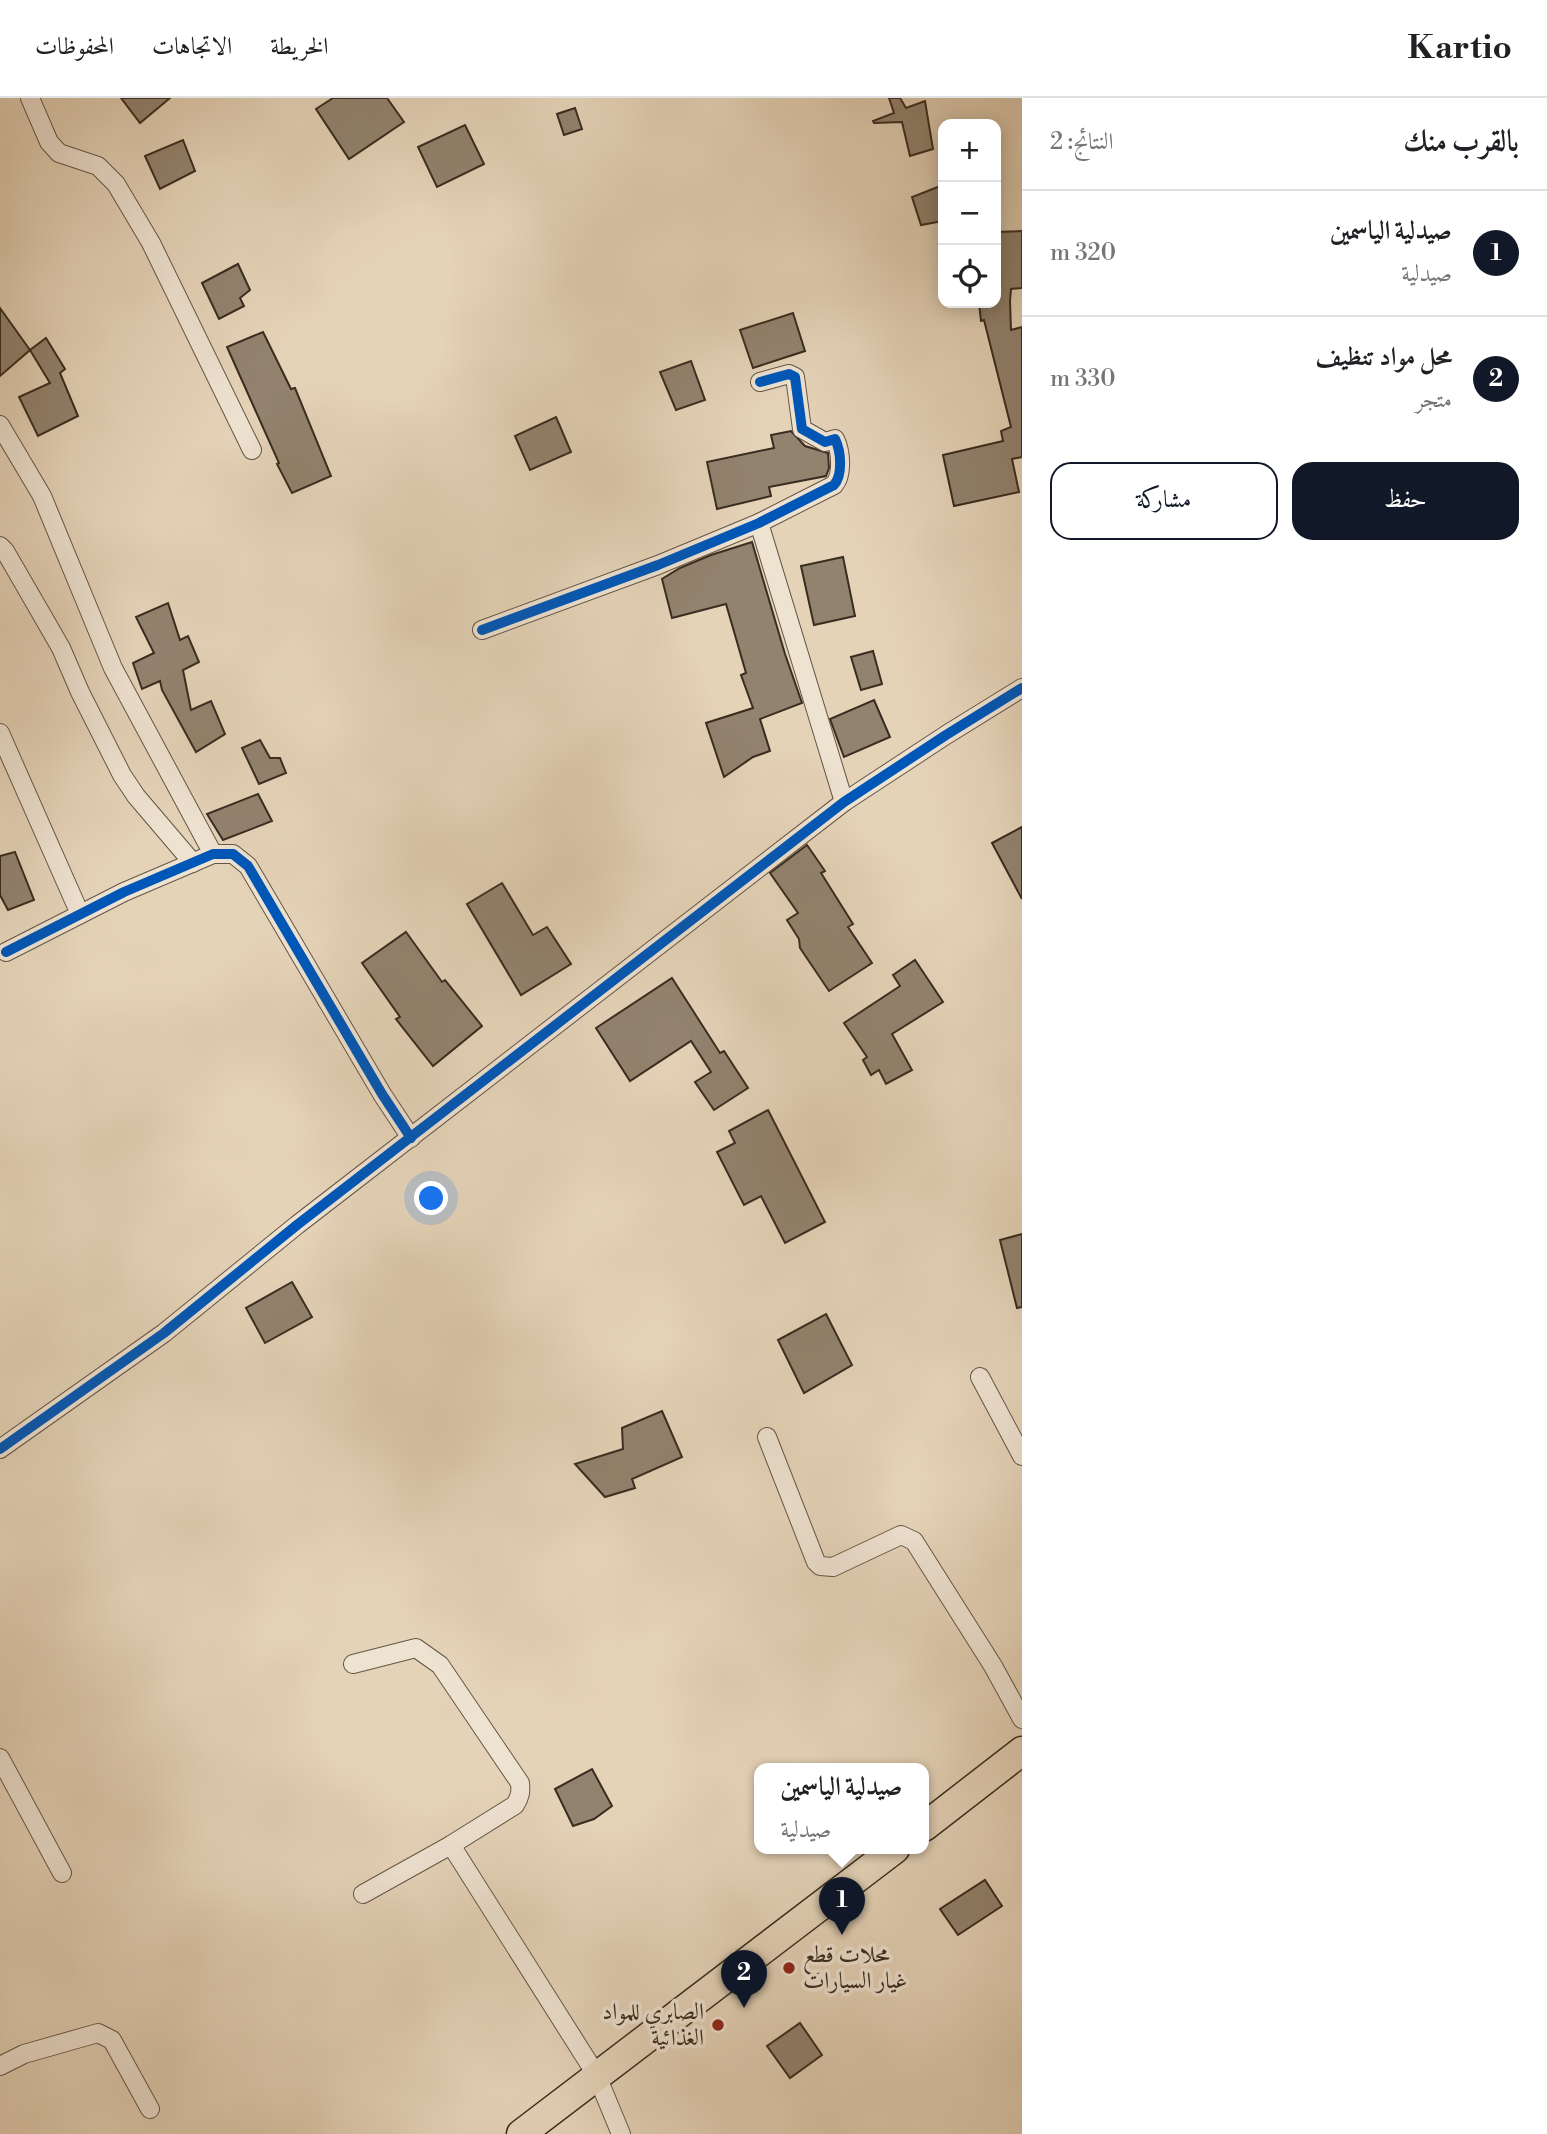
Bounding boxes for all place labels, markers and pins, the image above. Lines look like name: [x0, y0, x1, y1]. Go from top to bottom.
pin: 1: [819, 1877, 865, 1935]
place label: محلات قطع غيار السيارات: [803, 1941, 907, 1995]
pin: 2: [721, 1950, 767, 2008]
marker: محلات قطع غيار السيارات: [781, 1960, 797, 1976]
place label: الصابري للمواد الغذائية: [602, 1998, 704, 2052]
marker: الصابري للمواد الغذائية: [710, 2017, 726, 2033]

